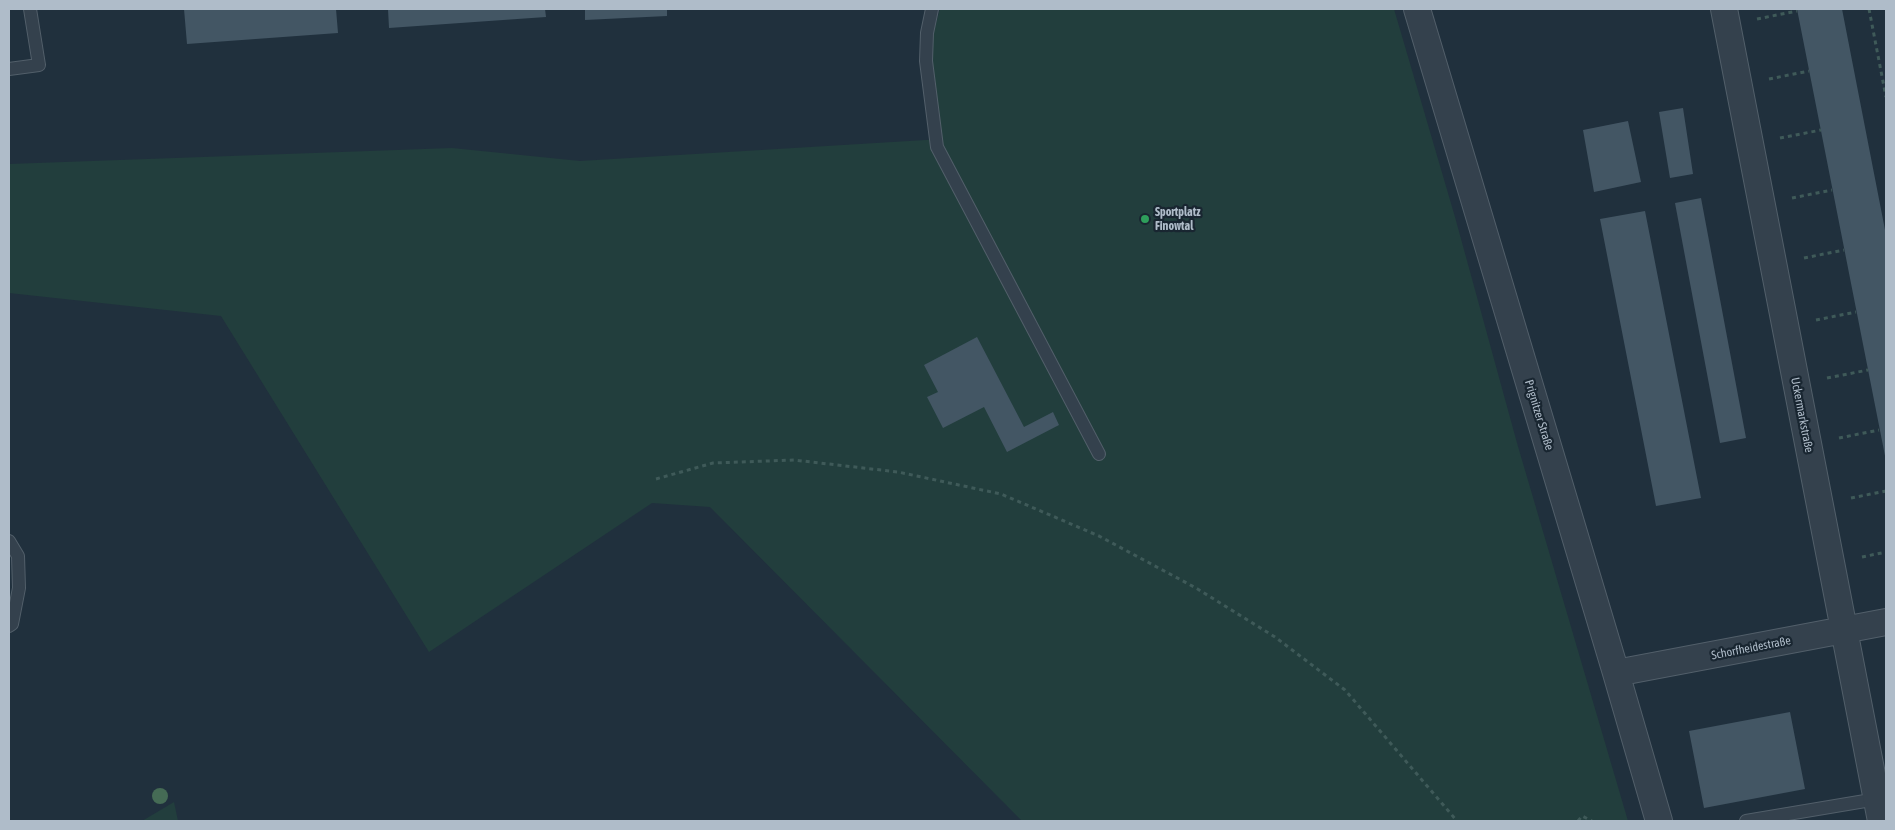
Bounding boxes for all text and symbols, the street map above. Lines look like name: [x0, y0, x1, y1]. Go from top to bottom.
place label: Sportplatz Finowtal: [1155, 205, 1200, 233]
marker: Sportplatz Finowtal: [1139, 213, 1151, 225]
street label: Uckermarkstraße: [1788, 376, 1816, 454]
street label: Prignitzer Straße: [1521, 378, 1557, 452]
street label: Schorfheidestraße: [1710, 633, 1792, 663]

